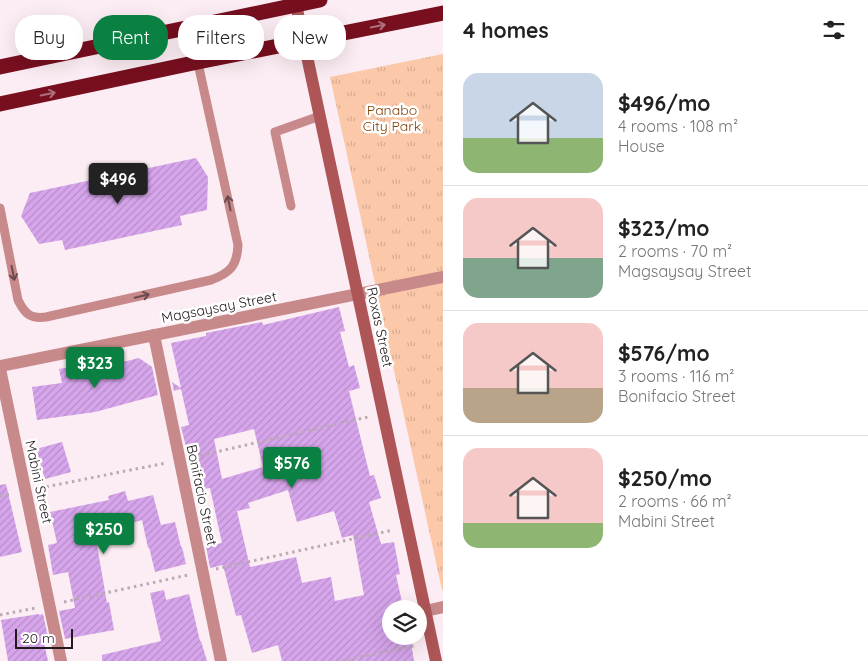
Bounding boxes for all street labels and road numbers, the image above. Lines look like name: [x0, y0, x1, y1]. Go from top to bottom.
street label: Roxas Street: [363, 285, 397, 369]
street label: Magsaysay Street: [160, 287, 278, 327]
street label: Mabini Street: [21, 439, 57, 526]
street label: Bonifacio Street: [182, 443, 222, 547]

